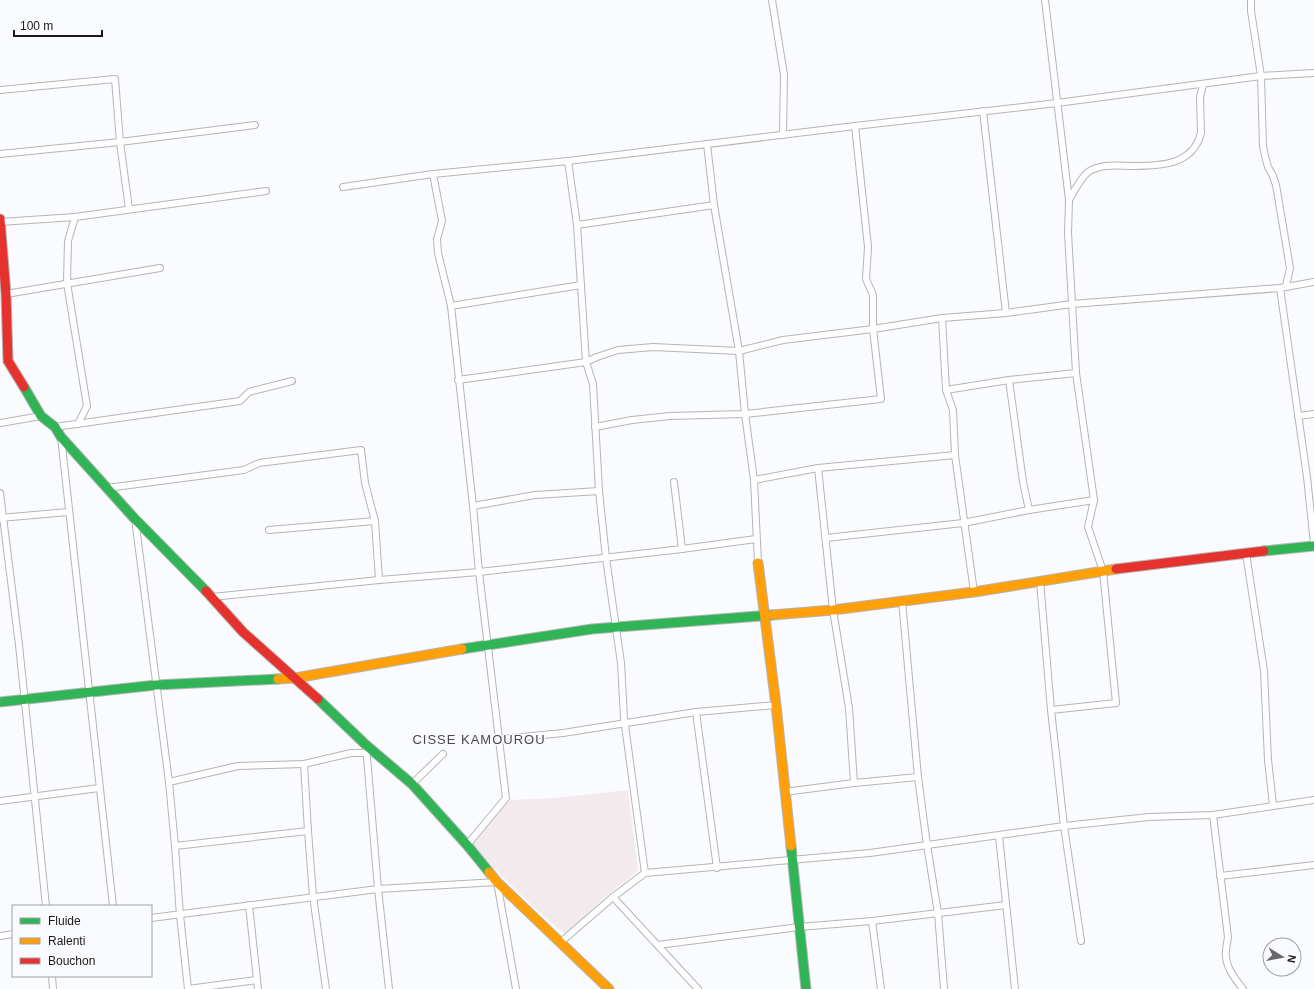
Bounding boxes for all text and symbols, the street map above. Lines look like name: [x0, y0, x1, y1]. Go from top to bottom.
scale bar: [14, 12, 102, 38]
text: 100 m: [20, 19, 53, 33]
district label: CISSE KAMOUROU: [412, 732, 546, 747]
legend: [12, 905, 152, 977]
text: Fluide: [48, 914, 81, 928]
text: Ralenti: [48, 934, 85, 948]
north arrow: [1262, 937, 1302, 977]
text: Bouchon: [48, 954, 95, 968]
text: N: [1285, 954, 1298, 964]

